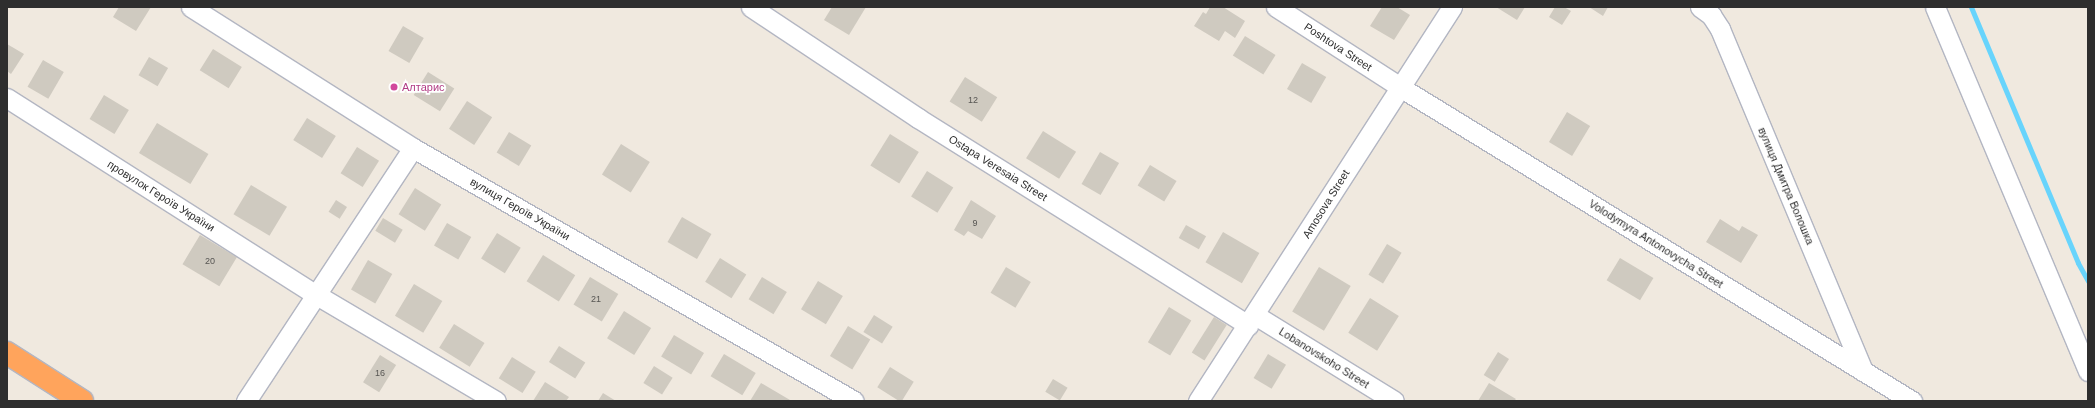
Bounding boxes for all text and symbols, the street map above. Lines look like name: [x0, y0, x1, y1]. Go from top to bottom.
street label: Poshtova Street: [1302, 20, 1374, 74]
place label: Алтарис: [402, 80, 445, 94]
marker: Алтарис: [389, 82, 399, 92]
house number: 12: [968, 95, 978, 105]
street label: вулиця Дмитра Волошка: [1755, 125, 1817, 247]
street label: Ostapa Veresaia Street: [946, 132, 1050, 204]
street label: провулок Героїв України: [105, 158, 217, 234]
street label: Amosova Street: [1300, 167, 1352, 241]
street label: вулиця Героїв України: [468, 175, 572, 243]
street label: Volodymyra Antonovycha Street: [1586, 197, 1726, 291]
house number: 9: [972, 218, 978, 228]
house number: 20: [205, 256, 215, 266]
house number: 21: [591, 294, 601, 304]
street label: Lobanovskoho Street: [1276, 325, 1372, 391]
house number: 16: [375, 368, 385, 378]

